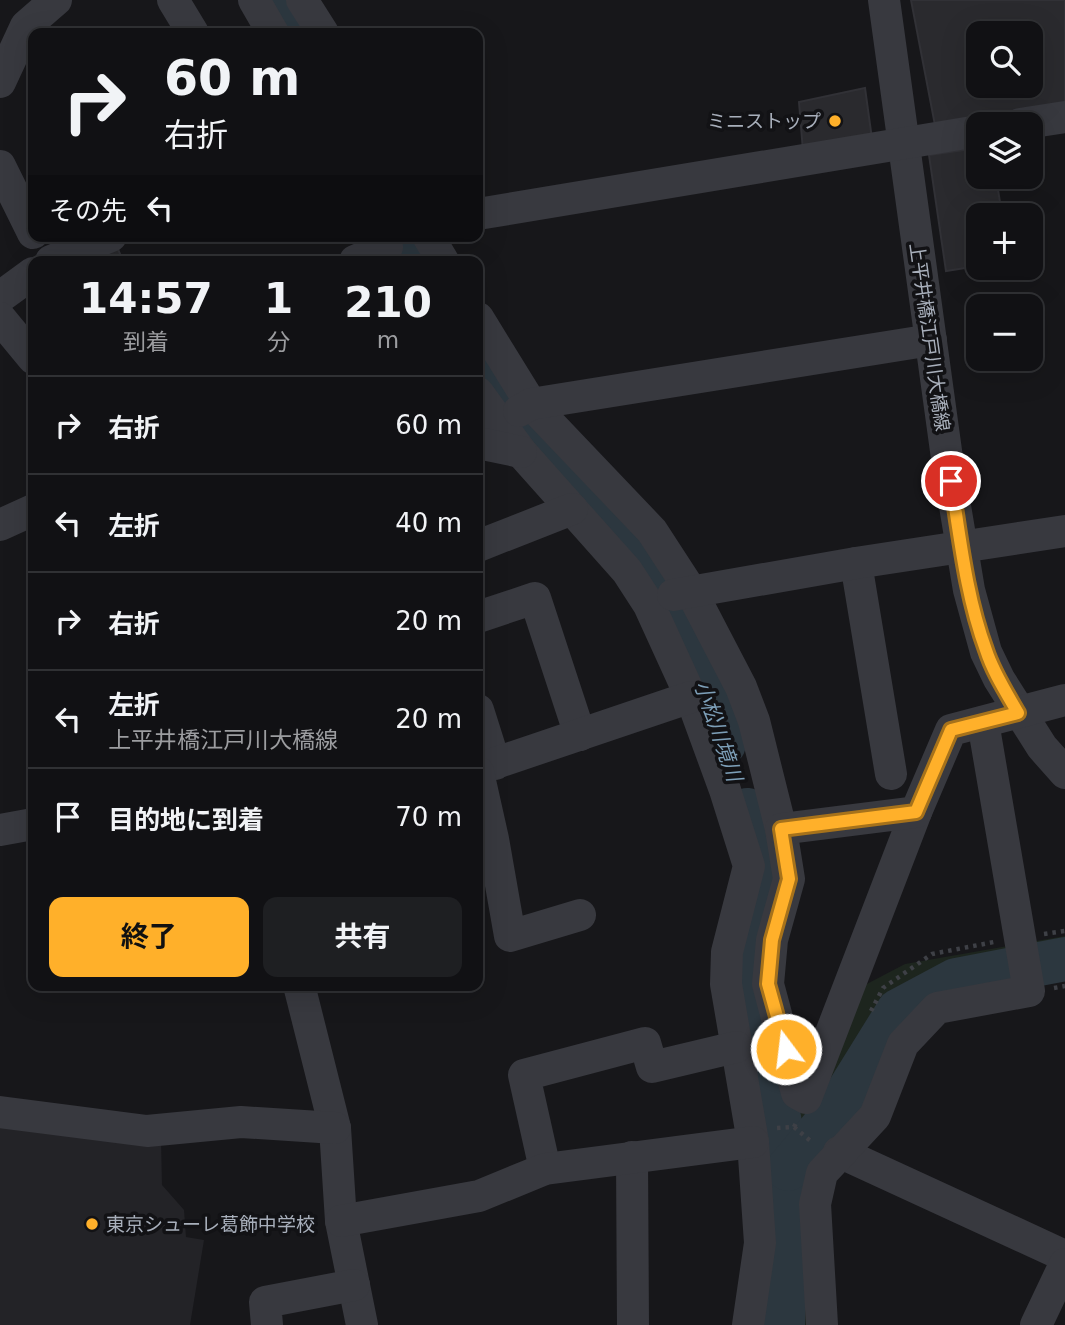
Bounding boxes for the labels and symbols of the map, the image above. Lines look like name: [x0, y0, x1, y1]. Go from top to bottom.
place label: ミニストップ: [707, 110, 821, 132]
marker: ミニストップ: [827, 113, 843, 129]
street label: 上平井橋江戸川大橋線: [906, 241, 954, 433]
pin: [921, 451, 981, 511]
water label: 小松川境川: [690, 677, 747, 786]
position arrow: [749, 1012, 823, 1086]
place label: 東京シューレ葛飾中学校: [106, 1213, 315, 1235]
marker: 東京シューレ葛飾中学校: [84, 1216, 100, 1232]

